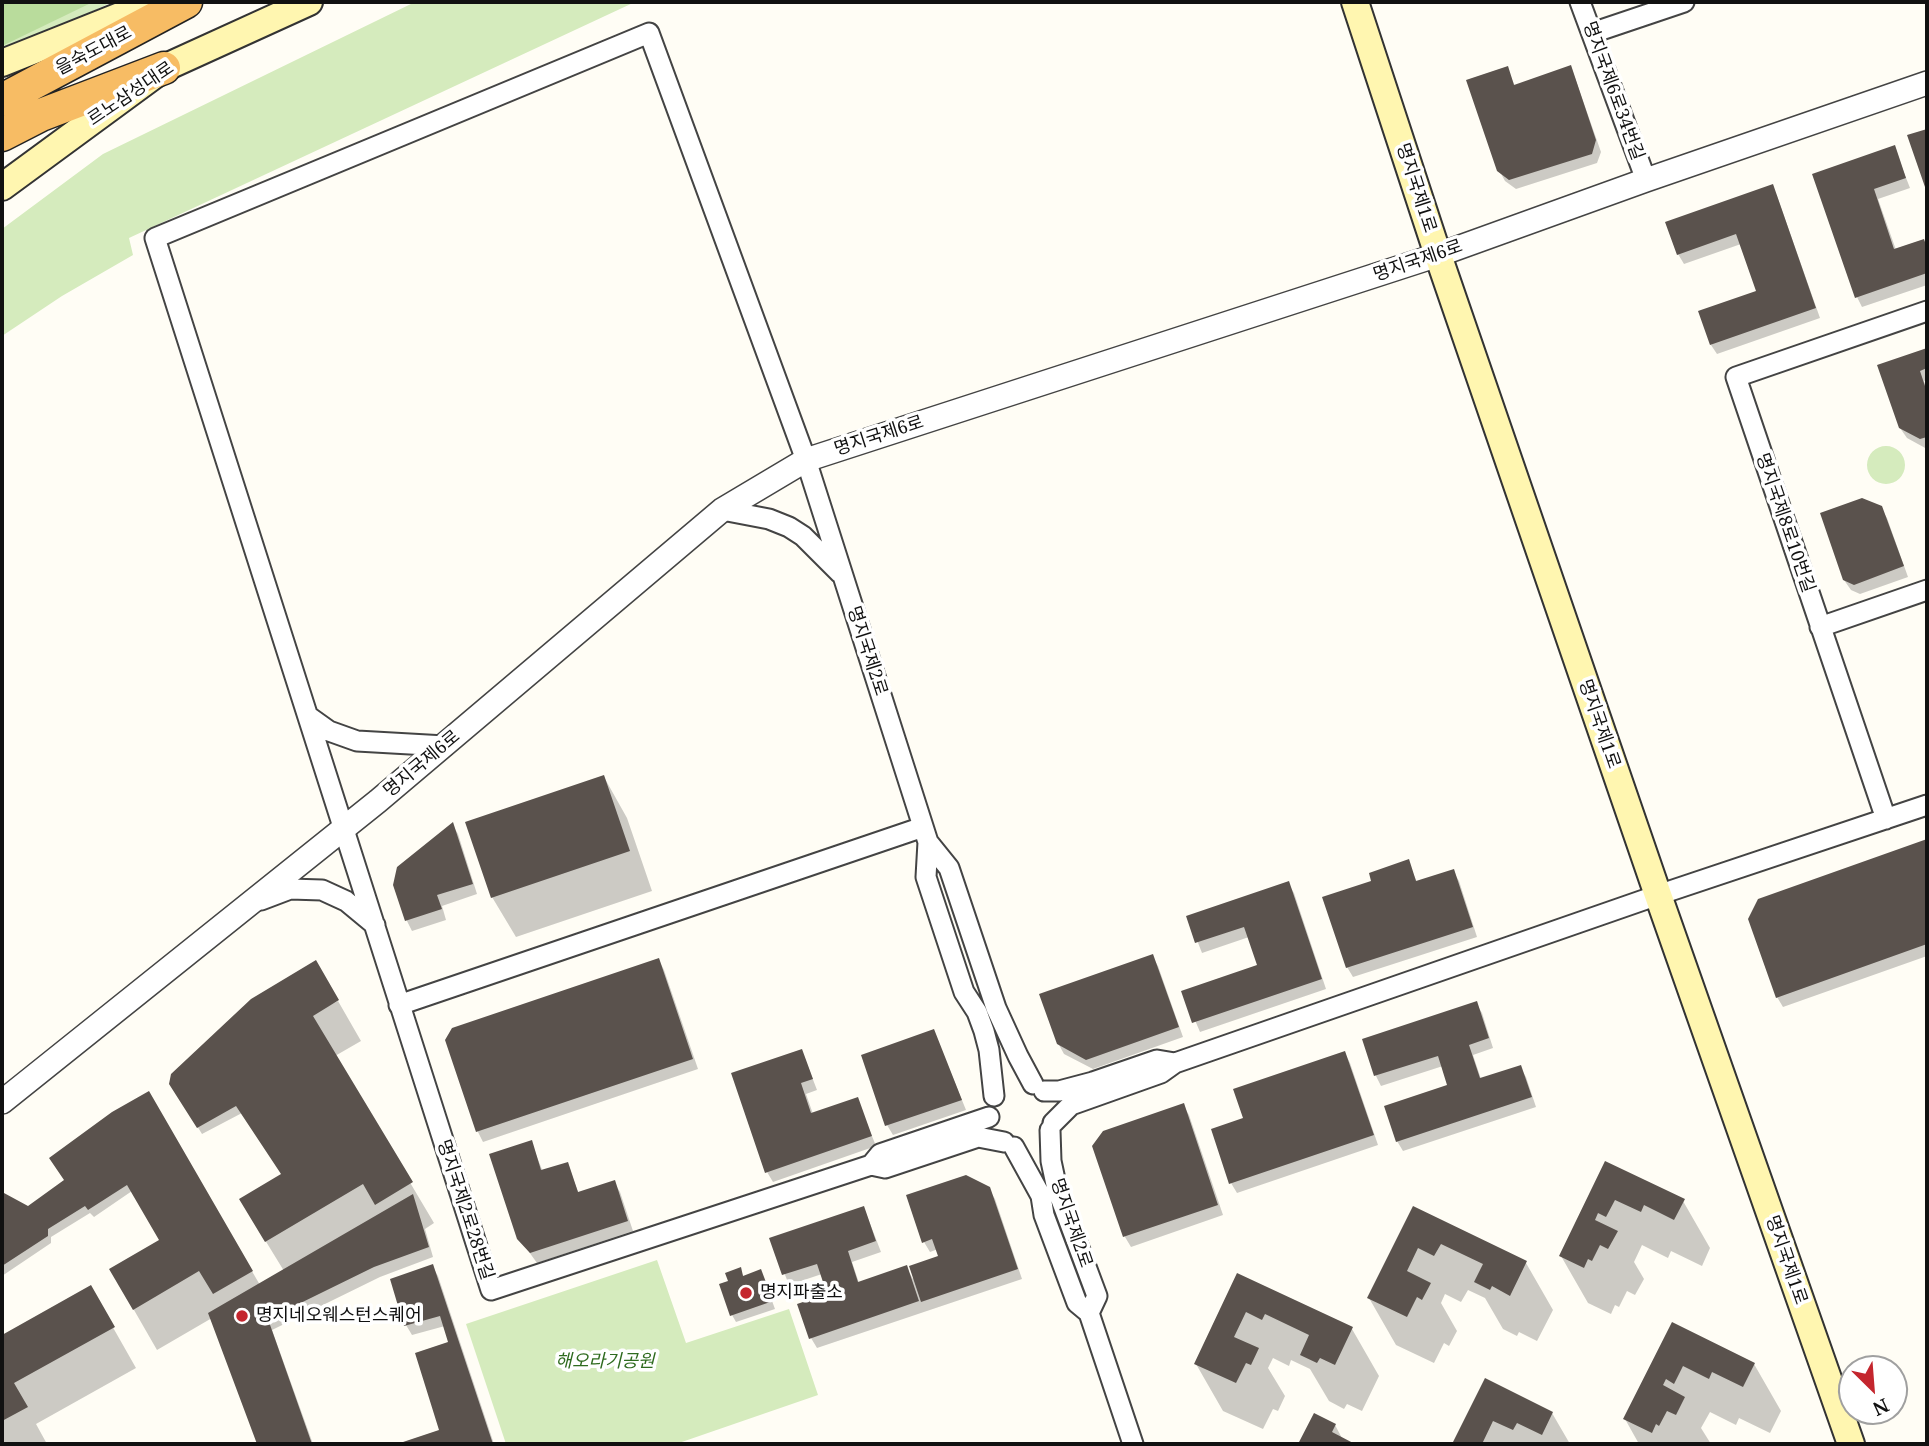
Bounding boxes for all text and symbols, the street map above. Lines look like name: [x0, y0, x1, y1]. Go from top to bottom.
street label: 명지국제6로34번길: [1578, 19, 1648, 163]
street label: 을숙도대로: [52, 22, 136, 80]
street label: 르노삼성대로: [84, 57, 178, 131]
street label: 명지국제1로: [1391, 141, 1441, 235]
street label: 명지국제6로: [1371, 236, 1465, 286]
street label: 명지국제6로: [832, 411, 926, 461]
street label: 명지국제8로10번길: [1751, 450, 1819, 596]
street label: 명지국제2로: [842, 604, 892, 698]
street label: 명지국제1로: [1574, 677, 1624, 771]
street label: 명지국제6로: [379, 726, 465, 802]
street label: 명지국제2로28번길: [432, 1137, 498, 1283]
street label: 명지국제2로: [1046, 1176, 1096, 1270]
street label: 명지국제1로: [1761, 1213, 1811, 1307]
place label: 명지파출소: [760, 1282, 843, 1304]
marker: 명지파출소: [738, 1285, 754, 1301]
place label: 명지네오웨스턴스퀘어: [256, 1305, 422, 1327]
marker: 명지네오웨스턴스퀘어: [234, 1308, 250, 1324]
park label: 해오라기공원: [555, 1351, 655, 1373]
north arrow: [1838, 1355, 1908, 1425]
text: N: [1869, 1392, 1893, 1422]

